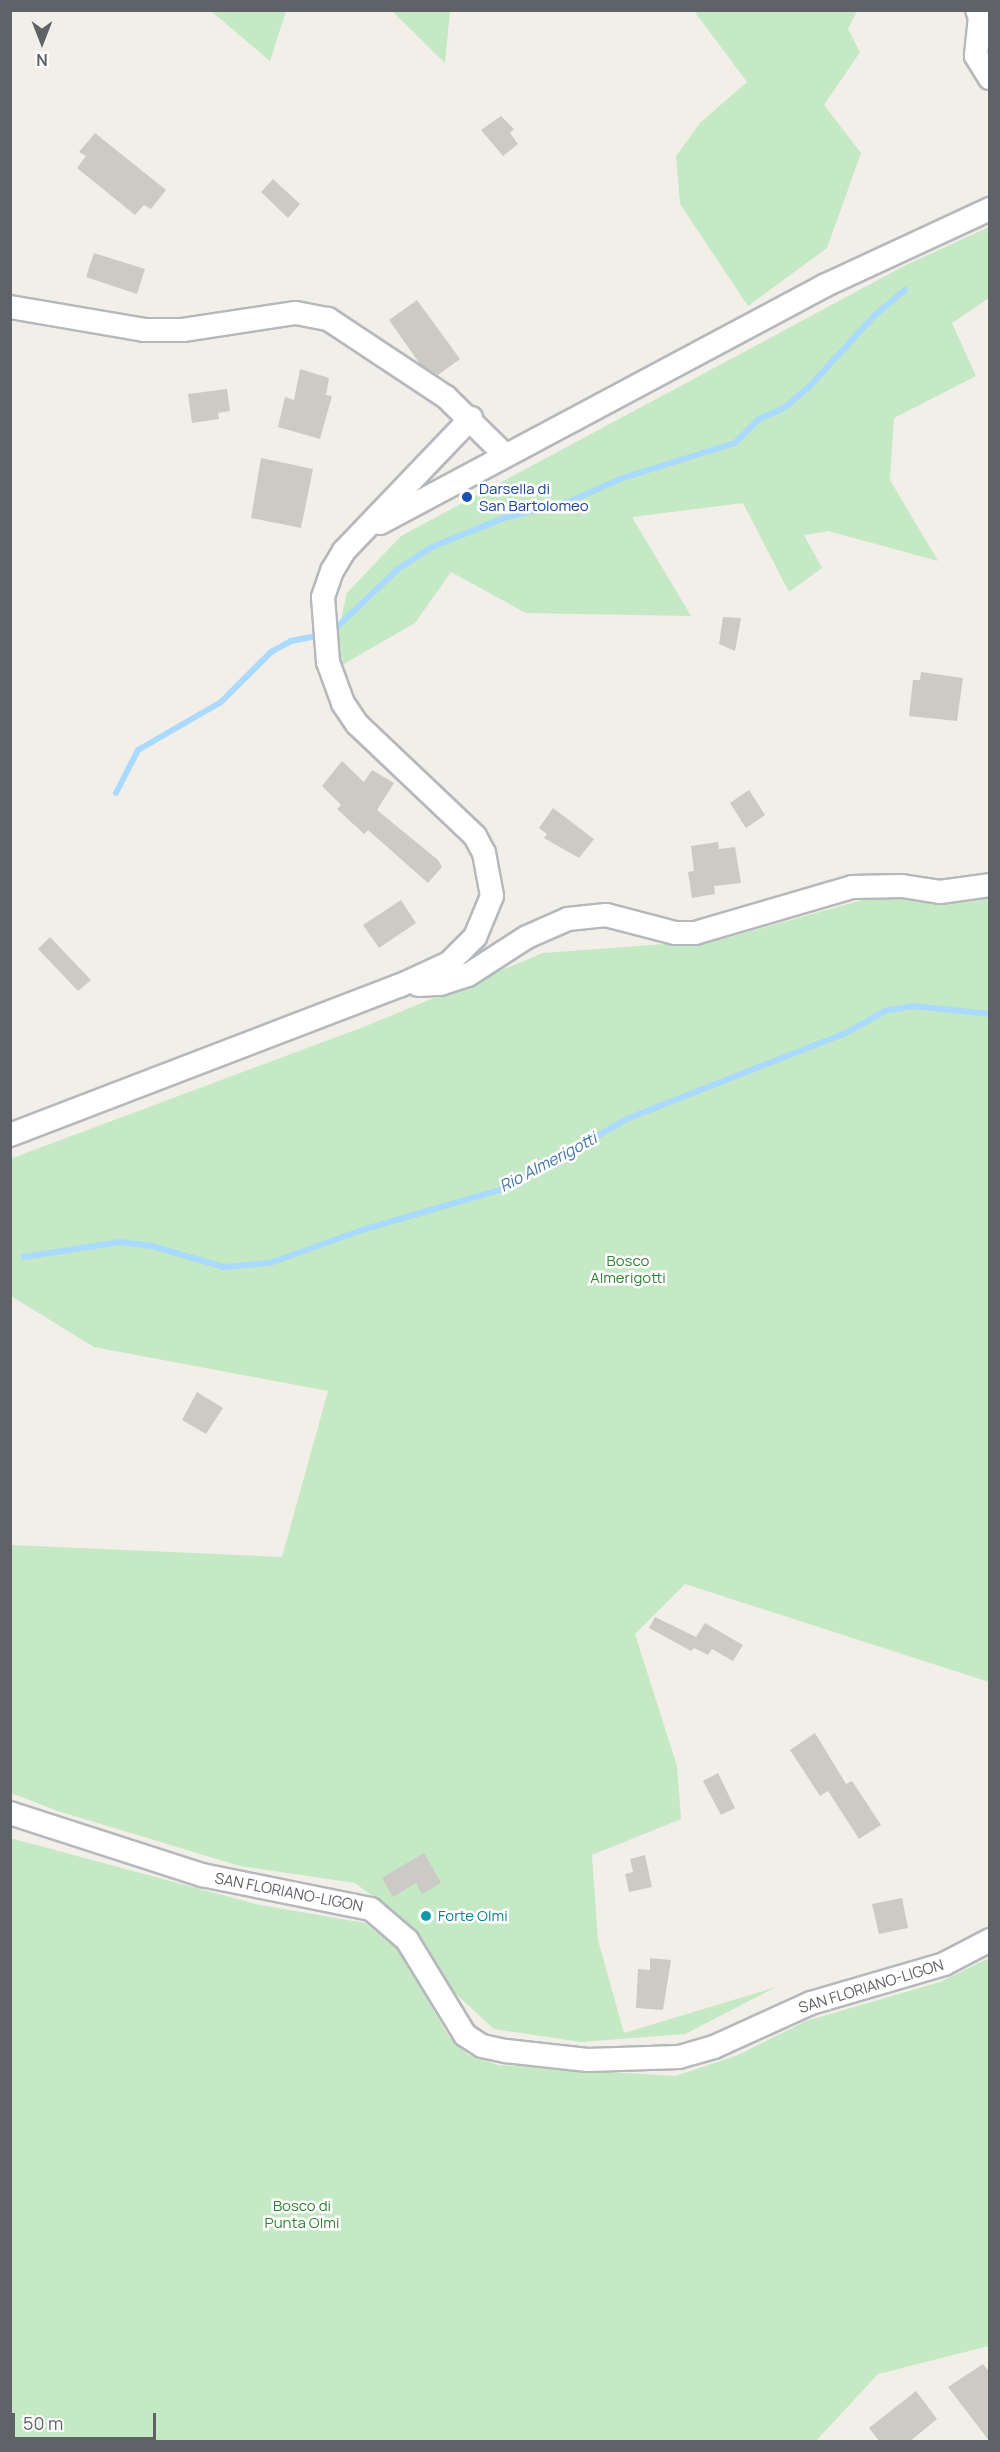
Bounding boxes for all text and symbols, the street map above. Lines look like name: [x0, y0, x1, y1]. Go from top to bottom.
north arrow: [12, 12, 72, 72]
text: N: [36, 49, 48, 71]
place label: Darsella di San Bartolomeo: [479, 479, 589, 514]
marker: Darsella di San Bartolomeo: [460, 490, 474, 504]
water label: Rio Almerigotti: [496, 1128, 600, 1196]
park label: Bosco Almerigotti: [590, 1251, 666, 1286]
street label: SAN FLORIANO-LIGON: [213, 1869, 365, 1915]
place label: Forte Olmi: [438, 1907, 508, 1925]
marker: Forte Olmi: [419, 1909, 433, 1923]
street label: SAN FLORIANO-LIGON: [796, 1955, 946, 2017]
park label: Bosco di Punta Olmi: [265, 2196, 339, 2231]
scale bar: [15, 2401, 159, 2439]
text: 50 m: [23, 2411, 63, 2435]

